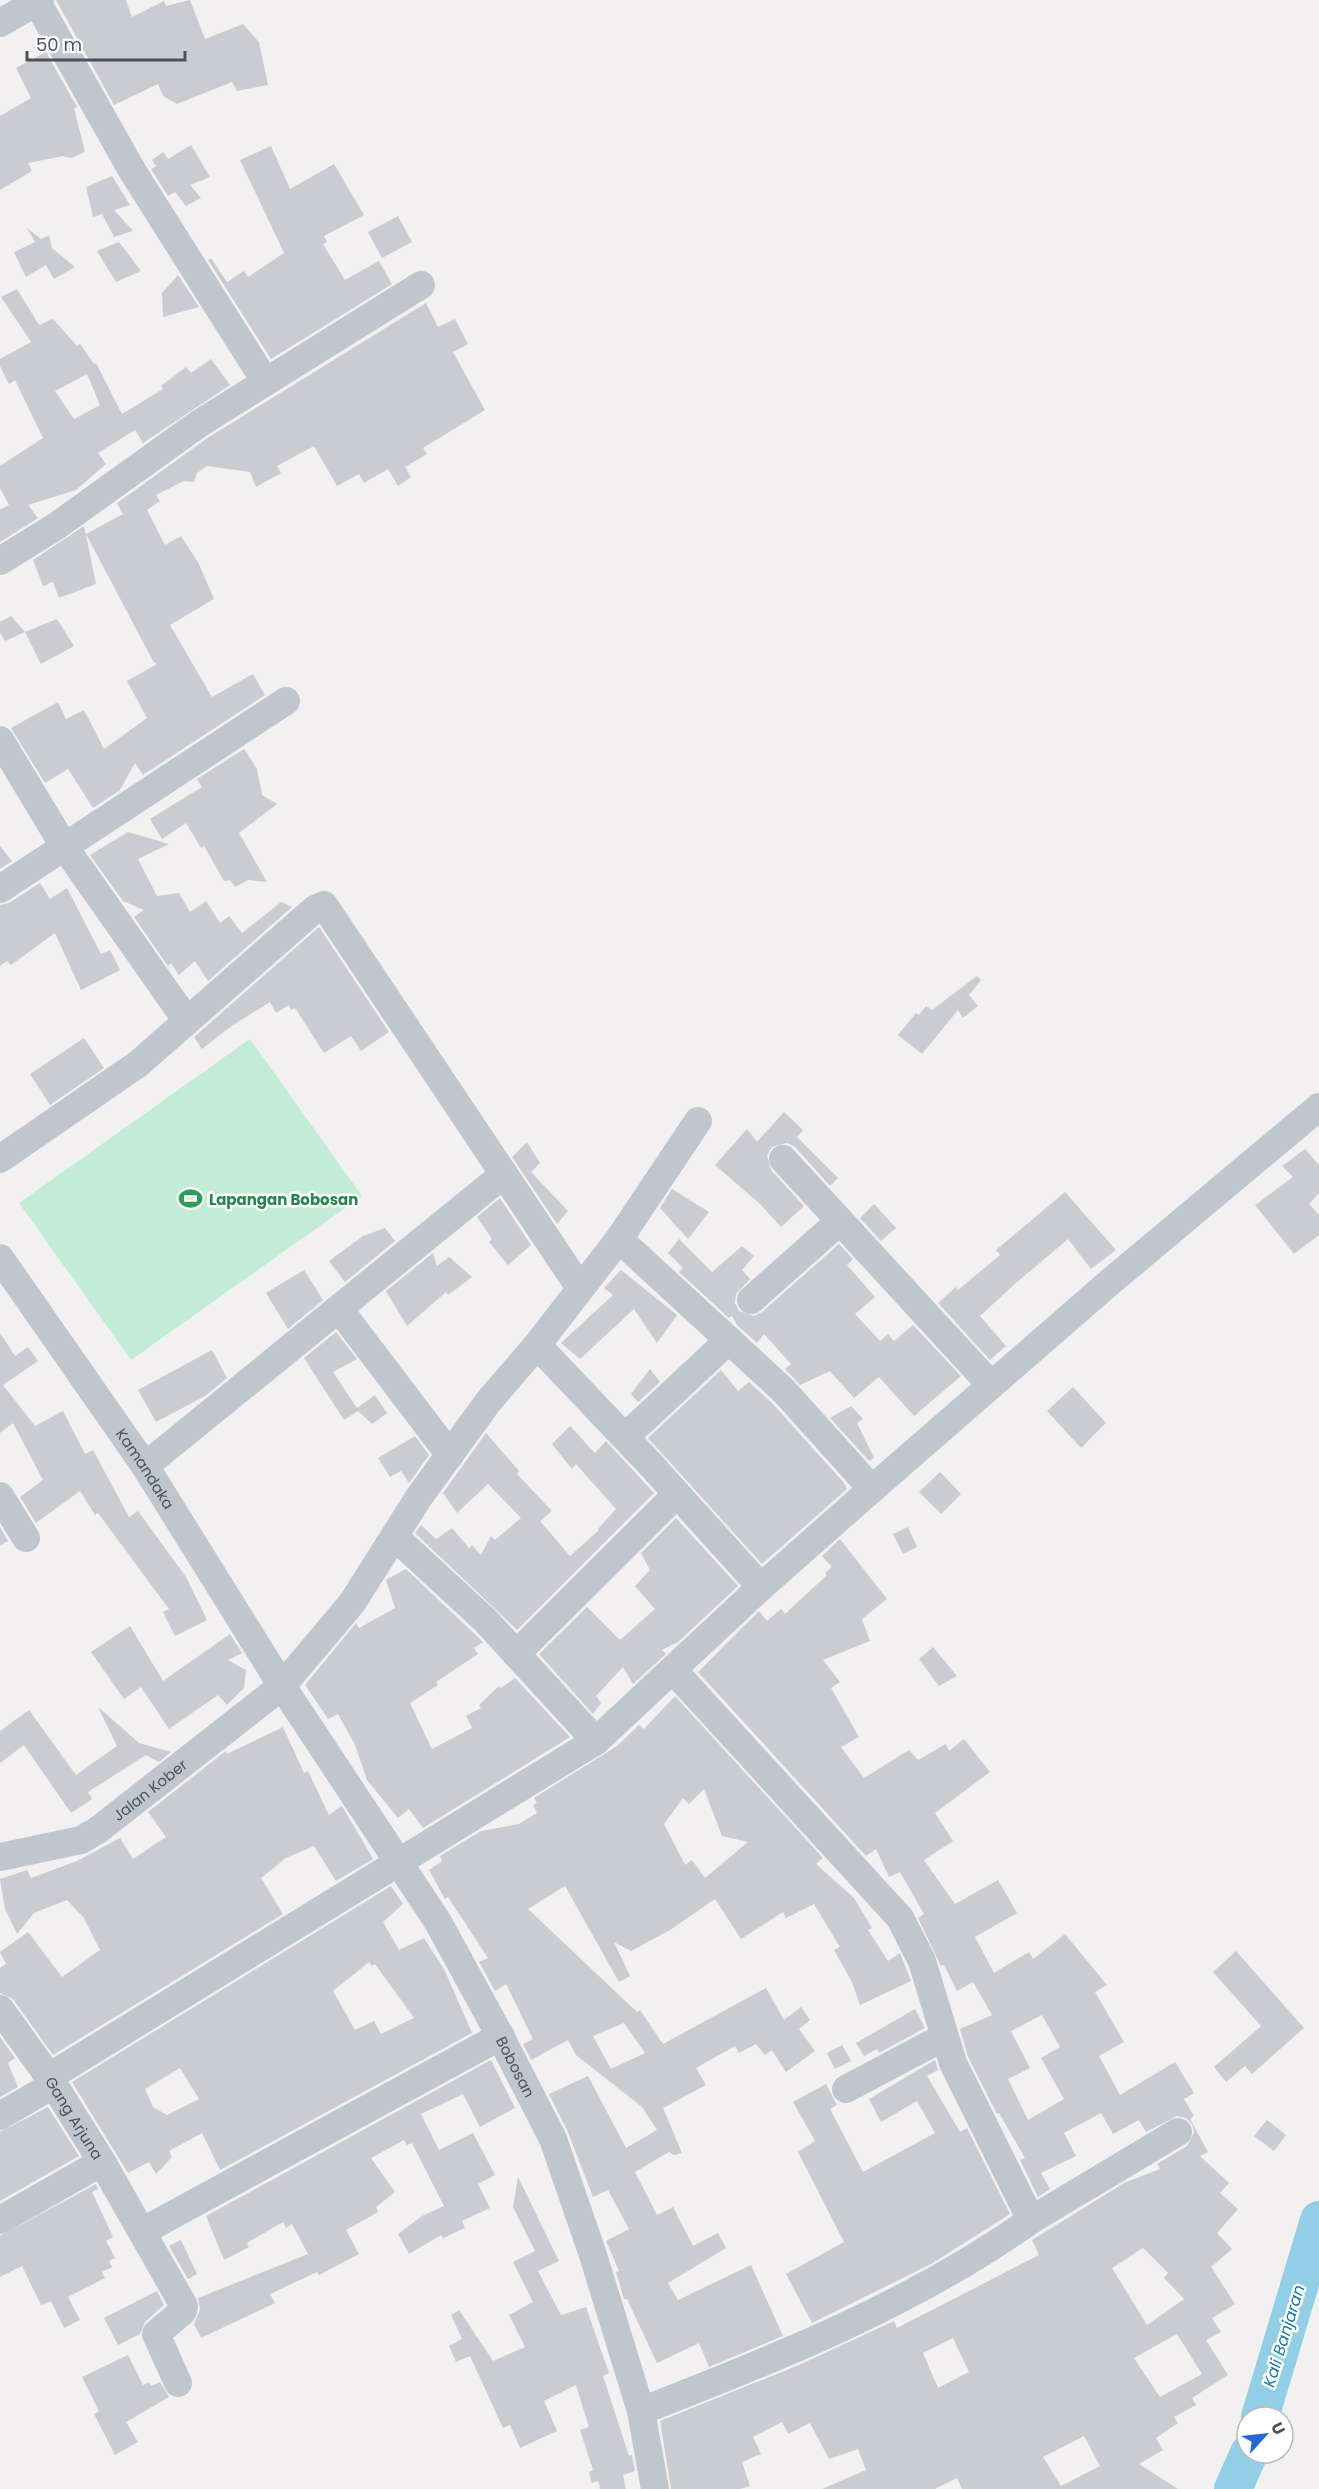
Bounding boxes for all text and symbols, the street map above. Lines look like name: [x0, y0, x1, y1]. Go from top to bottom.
scale bar: [27, 24, 184, 62]
text: 50 m: [36, 32, 82, 57]
sports icon: Lapangan Bobosan: [178, 1186, 204, 1212]
place label: Lapangan Bobosan: [209, 1189, 358, 1210]
street label: Kamandaka: [111, 1424, 180, 1513]
street label: Jalan Kober: [108, 1754, 192, 1825]
street label: Bobosan: [491, 2033, 540, 2101]
street label: Gang Arjuna: [41, 2072, 108, 2163]
water label: Kali Banjaran: [1258, 2282, 1310, 2390]
north arrow: [1235, 2405, 1295, 2465]
text: U: [1265, 2418, 1291, 2439]

